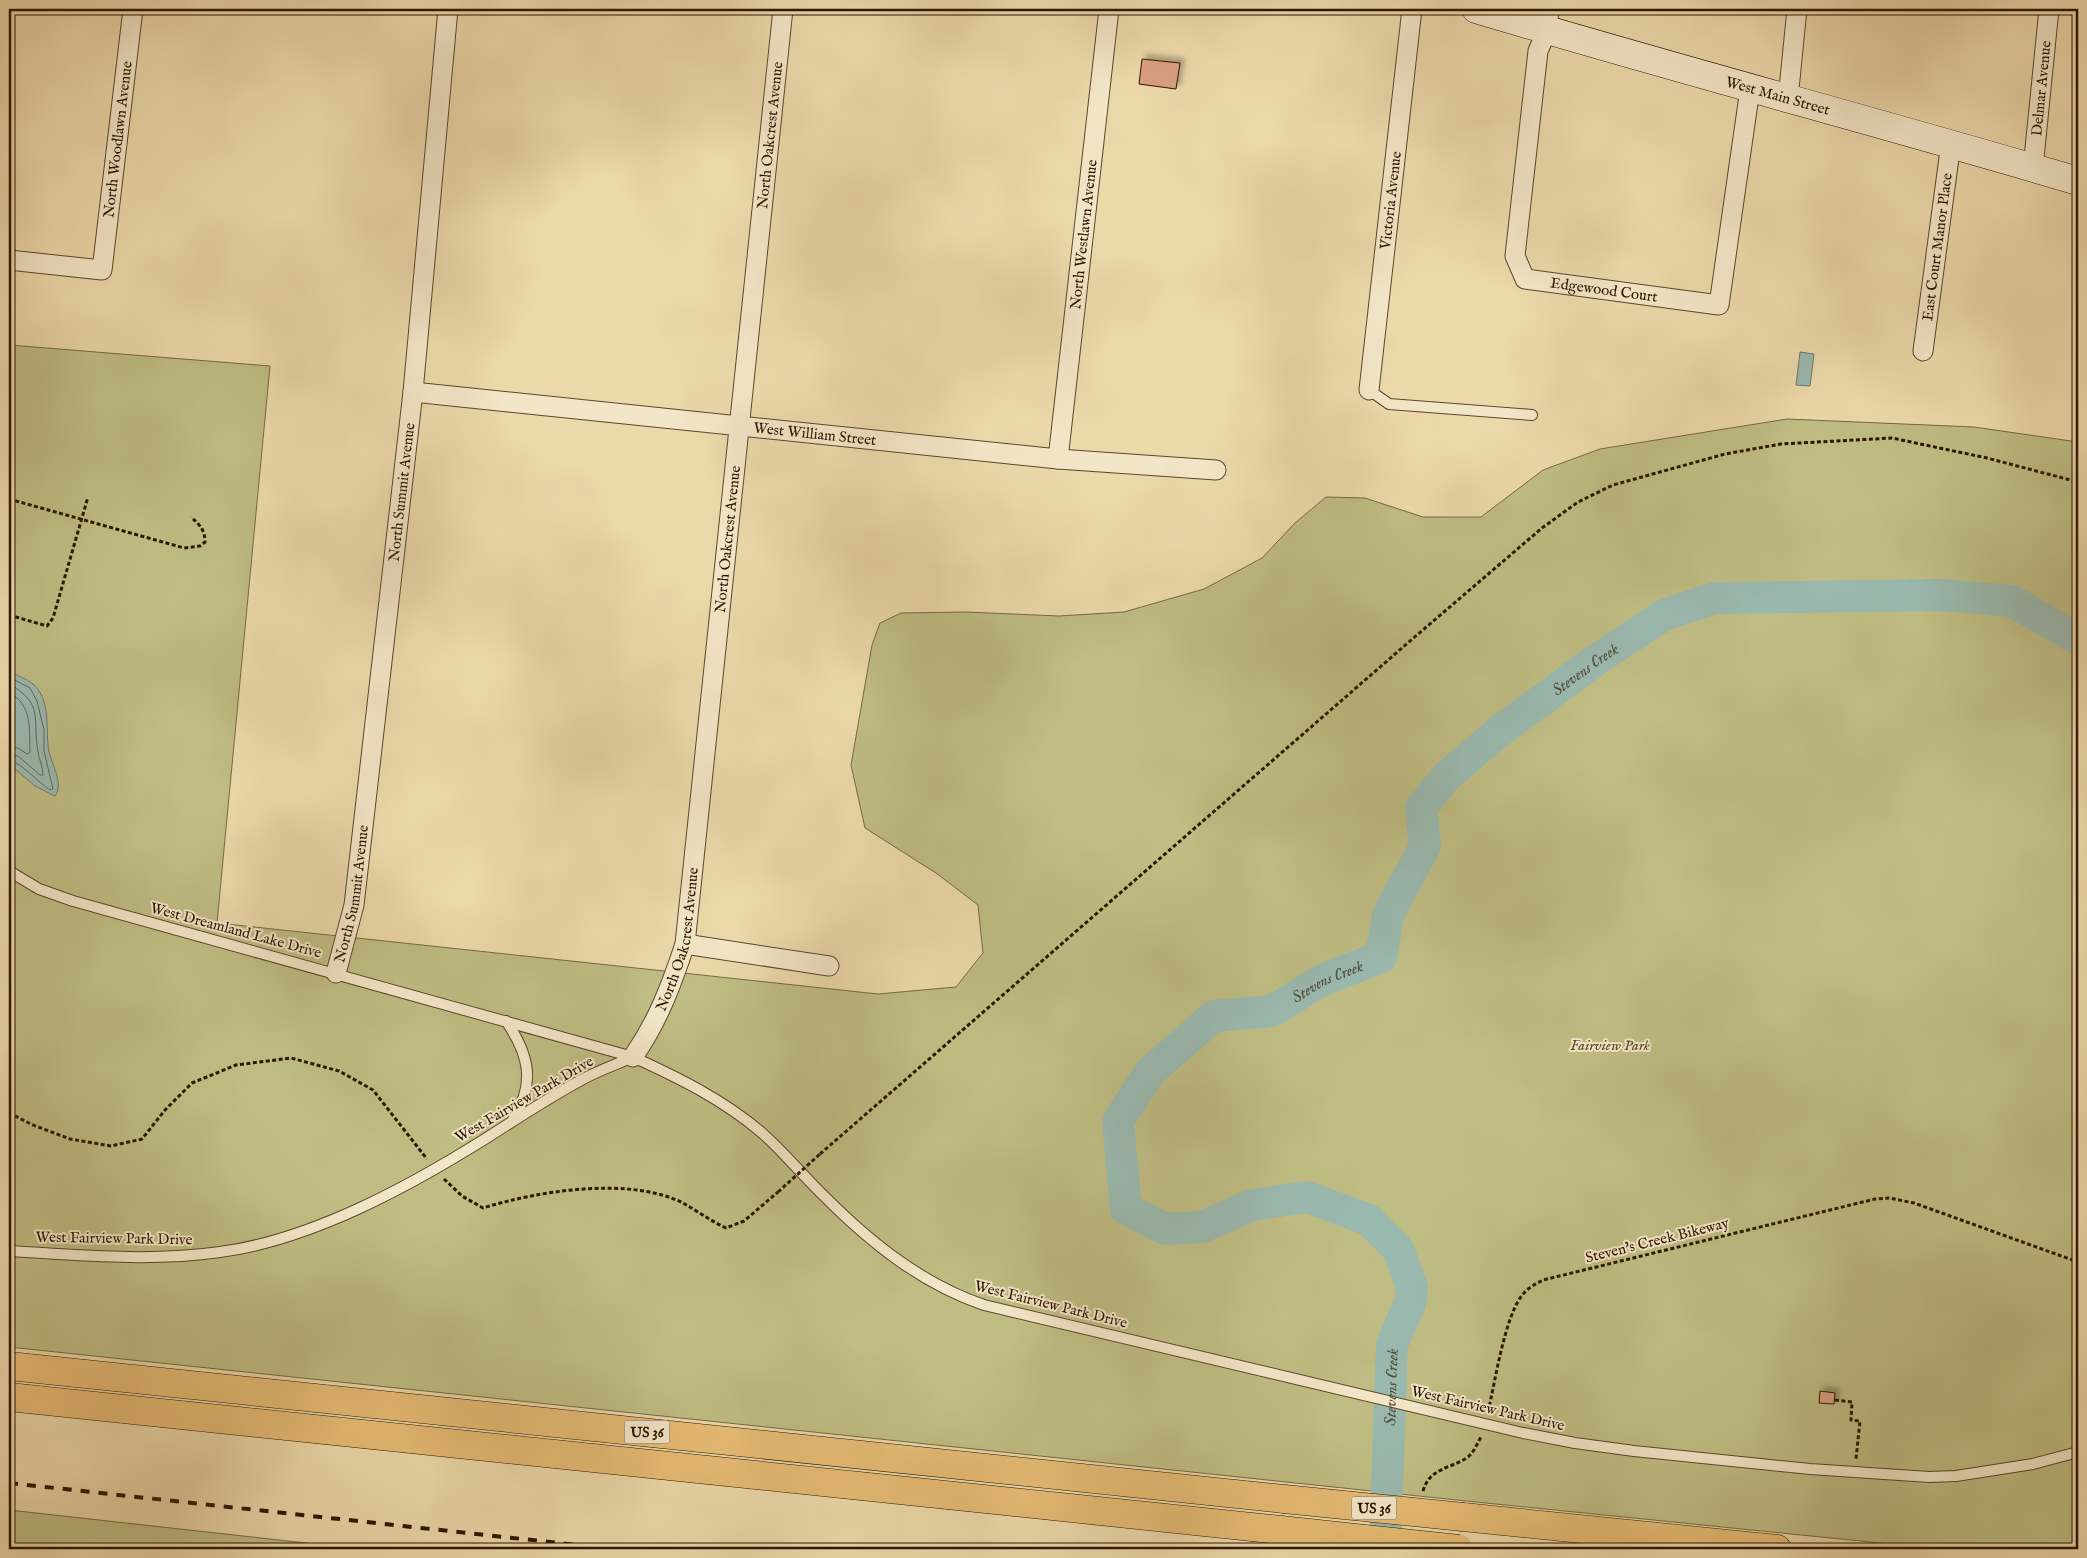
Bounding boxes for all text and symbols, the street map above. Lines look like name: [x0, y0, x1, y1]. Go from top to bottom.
street label: Delmar Avenue: [2027, 40, 2056, 137]
street label: North Woodlawn Avenue: [99, 60, 137, 219]
street label: North Oakcrest Avenue: [753, 61, 787, 210]
street label: West Main Street: [1723, 72, 1832, 120]
street label: Victoria Avenue: [1376, 150, 1406, 251]
street label: North Westlawn Avenue: [1066, 158, 1102, 311]
street label: East Court Manor Place: [1918, 172, 1957, 322]
street label: Edgewood Court: [1549, 273, 1659, 307]
street label: West William Street: [752, 418, 877, 450]
street label: North Summit Avenue: [385, 422, 419, 563]
street label: North Oakcrest Avenue: [711, 464, 745, 614]
water label: Stevens Creek: [1549, 640, 1623, 701]
street label: North Summit Avenue: [330, 824, 373, 965]
street label: North Oakcrest Avenue: [652, 866, 703, 1014]
street label: West Dreamland Lake Drive: [148, 898, 324, 963]
water label: Stevens Creek: [1289, 957, 1367, 1008]
park label: Fairview Park: [1570, 1036, 1650, 1055]
street label: West Fairview Park Drive: [452, 1052, 597, 1147]
street label: Steven's Creek Bikeway: [1583, 1213, 1731, 1268]
street label: West Fairview Park Drive: [35, 1228, 193, 1249]
street label: West Fairview Park Drive: [973, 1276, 1129, 1333]
water label: Stevens Creek: [1381, 1348, 1404, 1426]
street label: West Fairview Park Drive: [1409, 1382, 1567, 1435]
road number: US 36: [624, 1420, 670, 1444]
road number: US 36: [1352, 1496, 1396, 1520]

